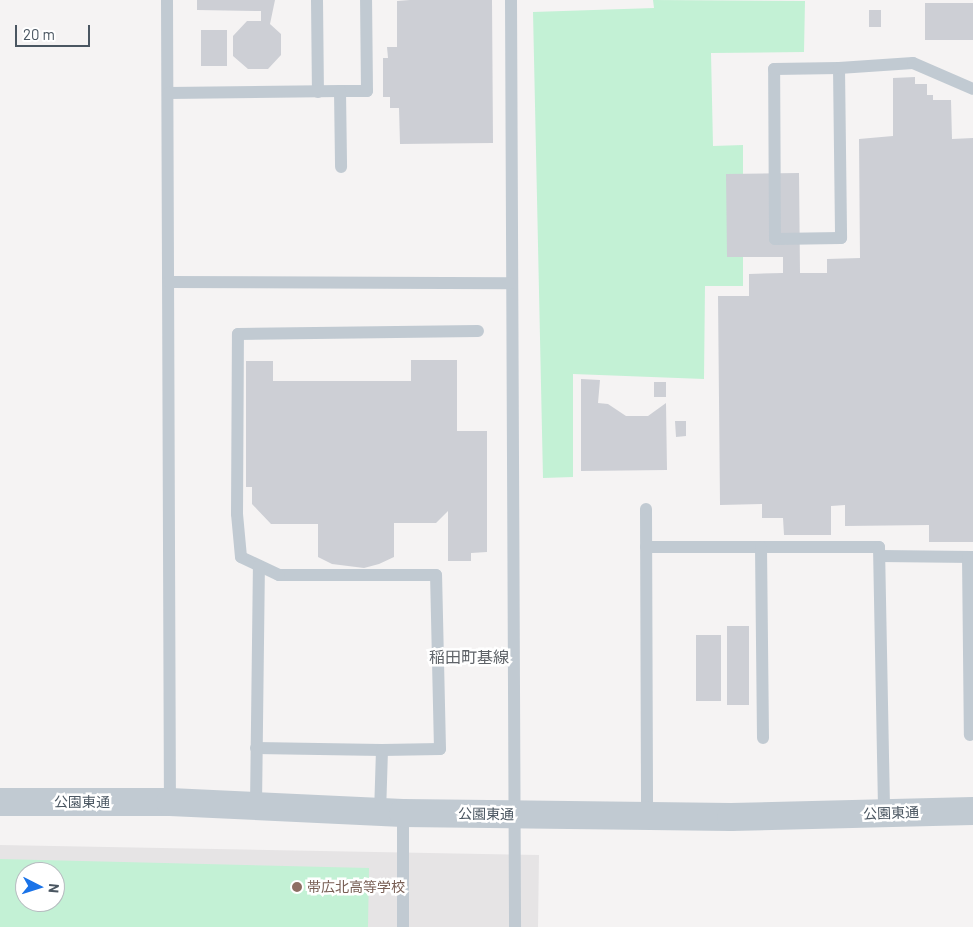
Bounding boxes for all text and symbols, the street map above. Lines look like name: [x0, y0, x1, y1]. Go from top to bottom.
scale bar: [18, 15, 92, 47]
text: 20 m: [23, 25, 55, 43]
district label: 稲田町基線: [429, 647, 509, 667]
street label: 公園東通: [54, 794, 110, 810]
street label: 公園東通: [863, 804, 919, 822]
street label: 公園東通: [458, 805, 514, 823]
north arrow: [15, 862, 65, 912]
place label: 帯広北高等学校: [307, 879, 405, 895]
marker: 帯広北高等学校: [291, 881, 303, 893]
text: N: [46, 883, 63, 894]

